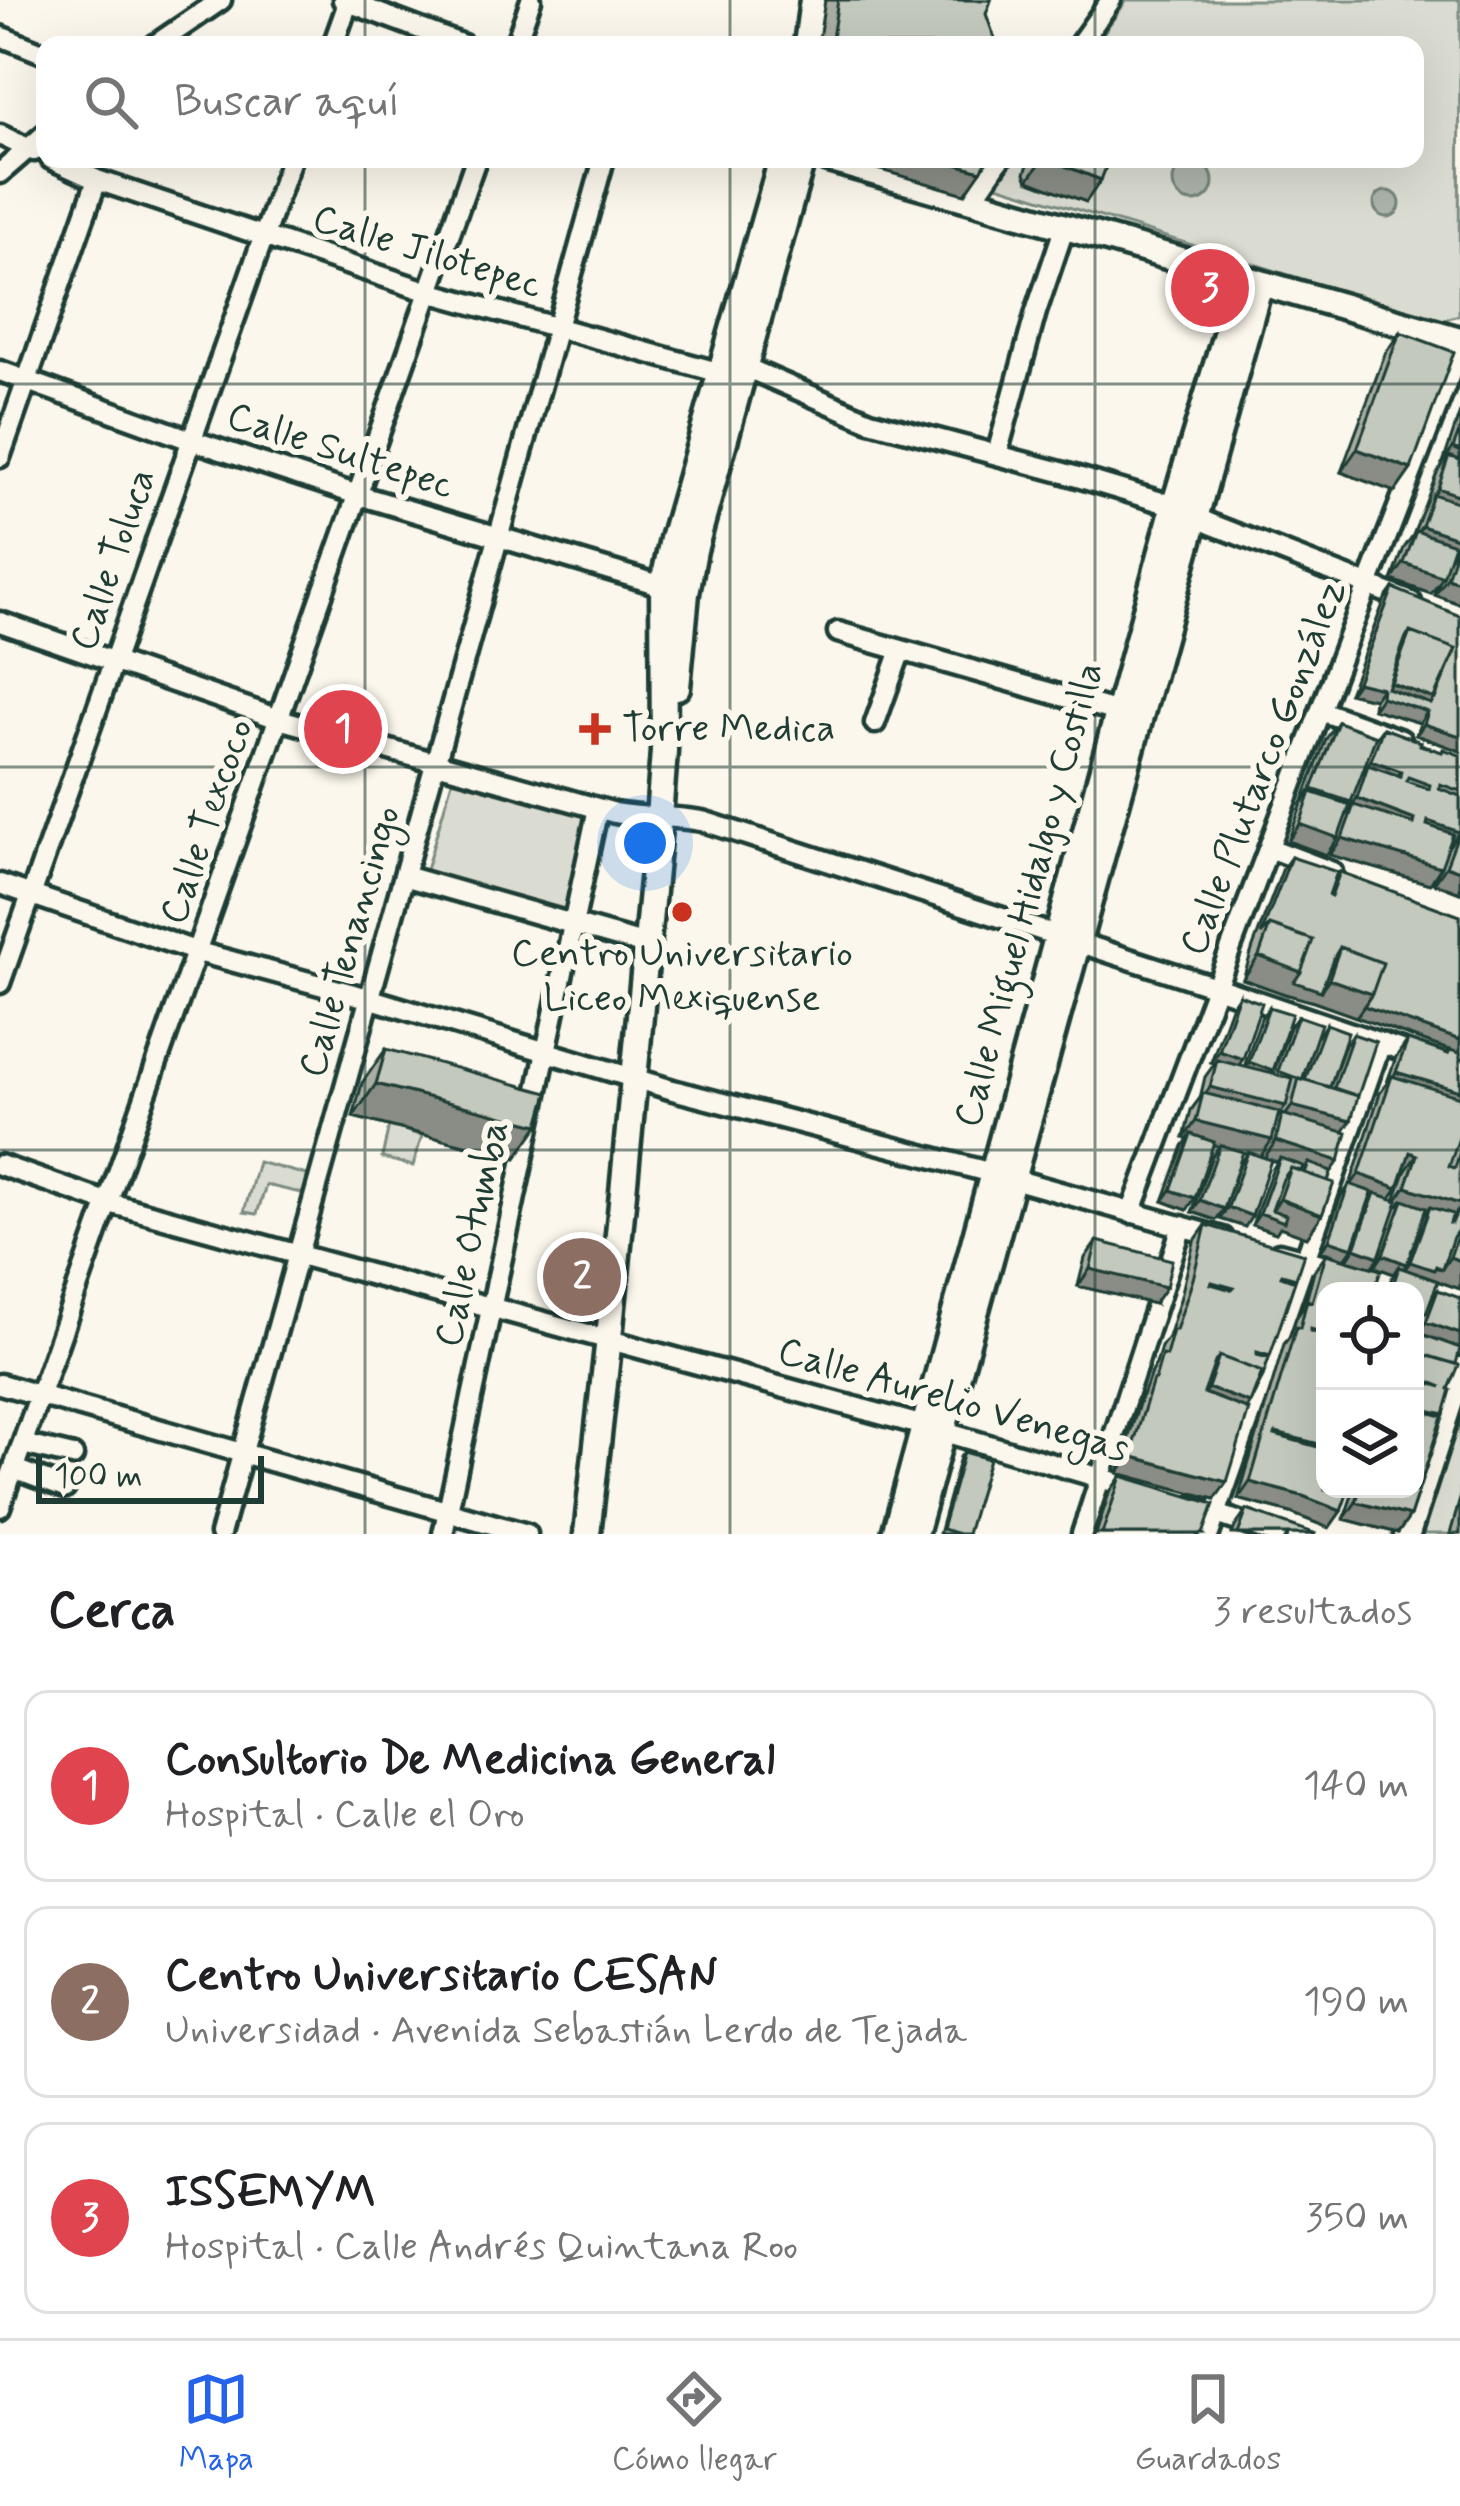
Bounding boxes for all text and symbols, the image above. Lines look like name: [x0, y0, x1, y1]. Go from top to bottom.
search box: [36, 36, 1424, 168]
icon: search: [78, 69, 144, 135]
text: Buscar aquí: [174, 73, 400, 132]
street label: Calle Jilotepec: [306, 194, 548, 312]
pin: 3: [1171, 243, 1249, 333]
street label: Calle Sultepec: [220, 391, 460, 513]
street label: Calle Toluca: [59, 462, 169, 658]
street label: Calle Plutarco González: [1169, 573, 1359, 963]
street label: Calle Miguel Hidalgo y Costilla: [943, 657, 1120, 1134]
pin: 1: [304, 684, 382, 774]
place label: Torre Medica: [622, 704, 835, 755]
street label: Calle Texcoco: [149, 713, 267, 931]
marker: Torre Medica: [579, 713, 611, 745]
street label: Calle Tenancingo: [288, 800, 417, 1085]
your location: [615, 813, 675, 873]
marker: Centro Universitario Liceo Mexiquense: [669, 899, 695, 925]
place label: Centro Universitario Liceo Mexiquense: [511, 929, 853, 1025]
street label: Calle Otumba: [424, 1116, 522, 1352]
pin: 2: [543, 1232, 621, 1322]
map controls: [1316, 1282, 1424, 1498]
button: locate: [1316, 1282, 1424, 1390]
street label: Calle Aurelio Venegas: [771, 1326, 1135, 1478]
button: layers: [1316, 1390, 1424, 1498]
scale bar: [36, 1450, 264, 1503]
text: 100 m: [54, 1455, 143, 1499]
text: Cerca: [48, 1579, 176, 1645]
text: 3 resultados: [1213, 1587, 1412, 1638]
text: Consultorio De Medicina General: [165, 1731, 775, 1790]
text: 1: [81, 1761, 99, 1812]
text: 140 m: [1303, 1761, 1409, 1812]
text: Hospital · Calle el Oro: [165, 1790, 525, 1841]
text: Centro Universitario CESAN: [165, 1947, 717, 2006]
text: 2: [80, 1977, 100, 2028]
text: 190 m: [1303, 1977, 1409, 2028]
text: Universidad · Avenida Sebastián Lerdo de Tejada: [165, 2006, 967, 2057]
text: ISSEMYM: [165, 2163, 376, 2222]
text: 3: [81, 2193, 99, 2244]
text: 350 m: [1306, 2193, 1409, 2244]
text: Hospital · Calle Andrés Quintana Roo: [165, 2222, 798, 2273]
tab: Mapa: [179, 2366, 254, 2482]
tab: Cómo llegar: [612, 2366, 777, 2482]
tab: Guardados: [1134, 2366, 1281, 2482]

